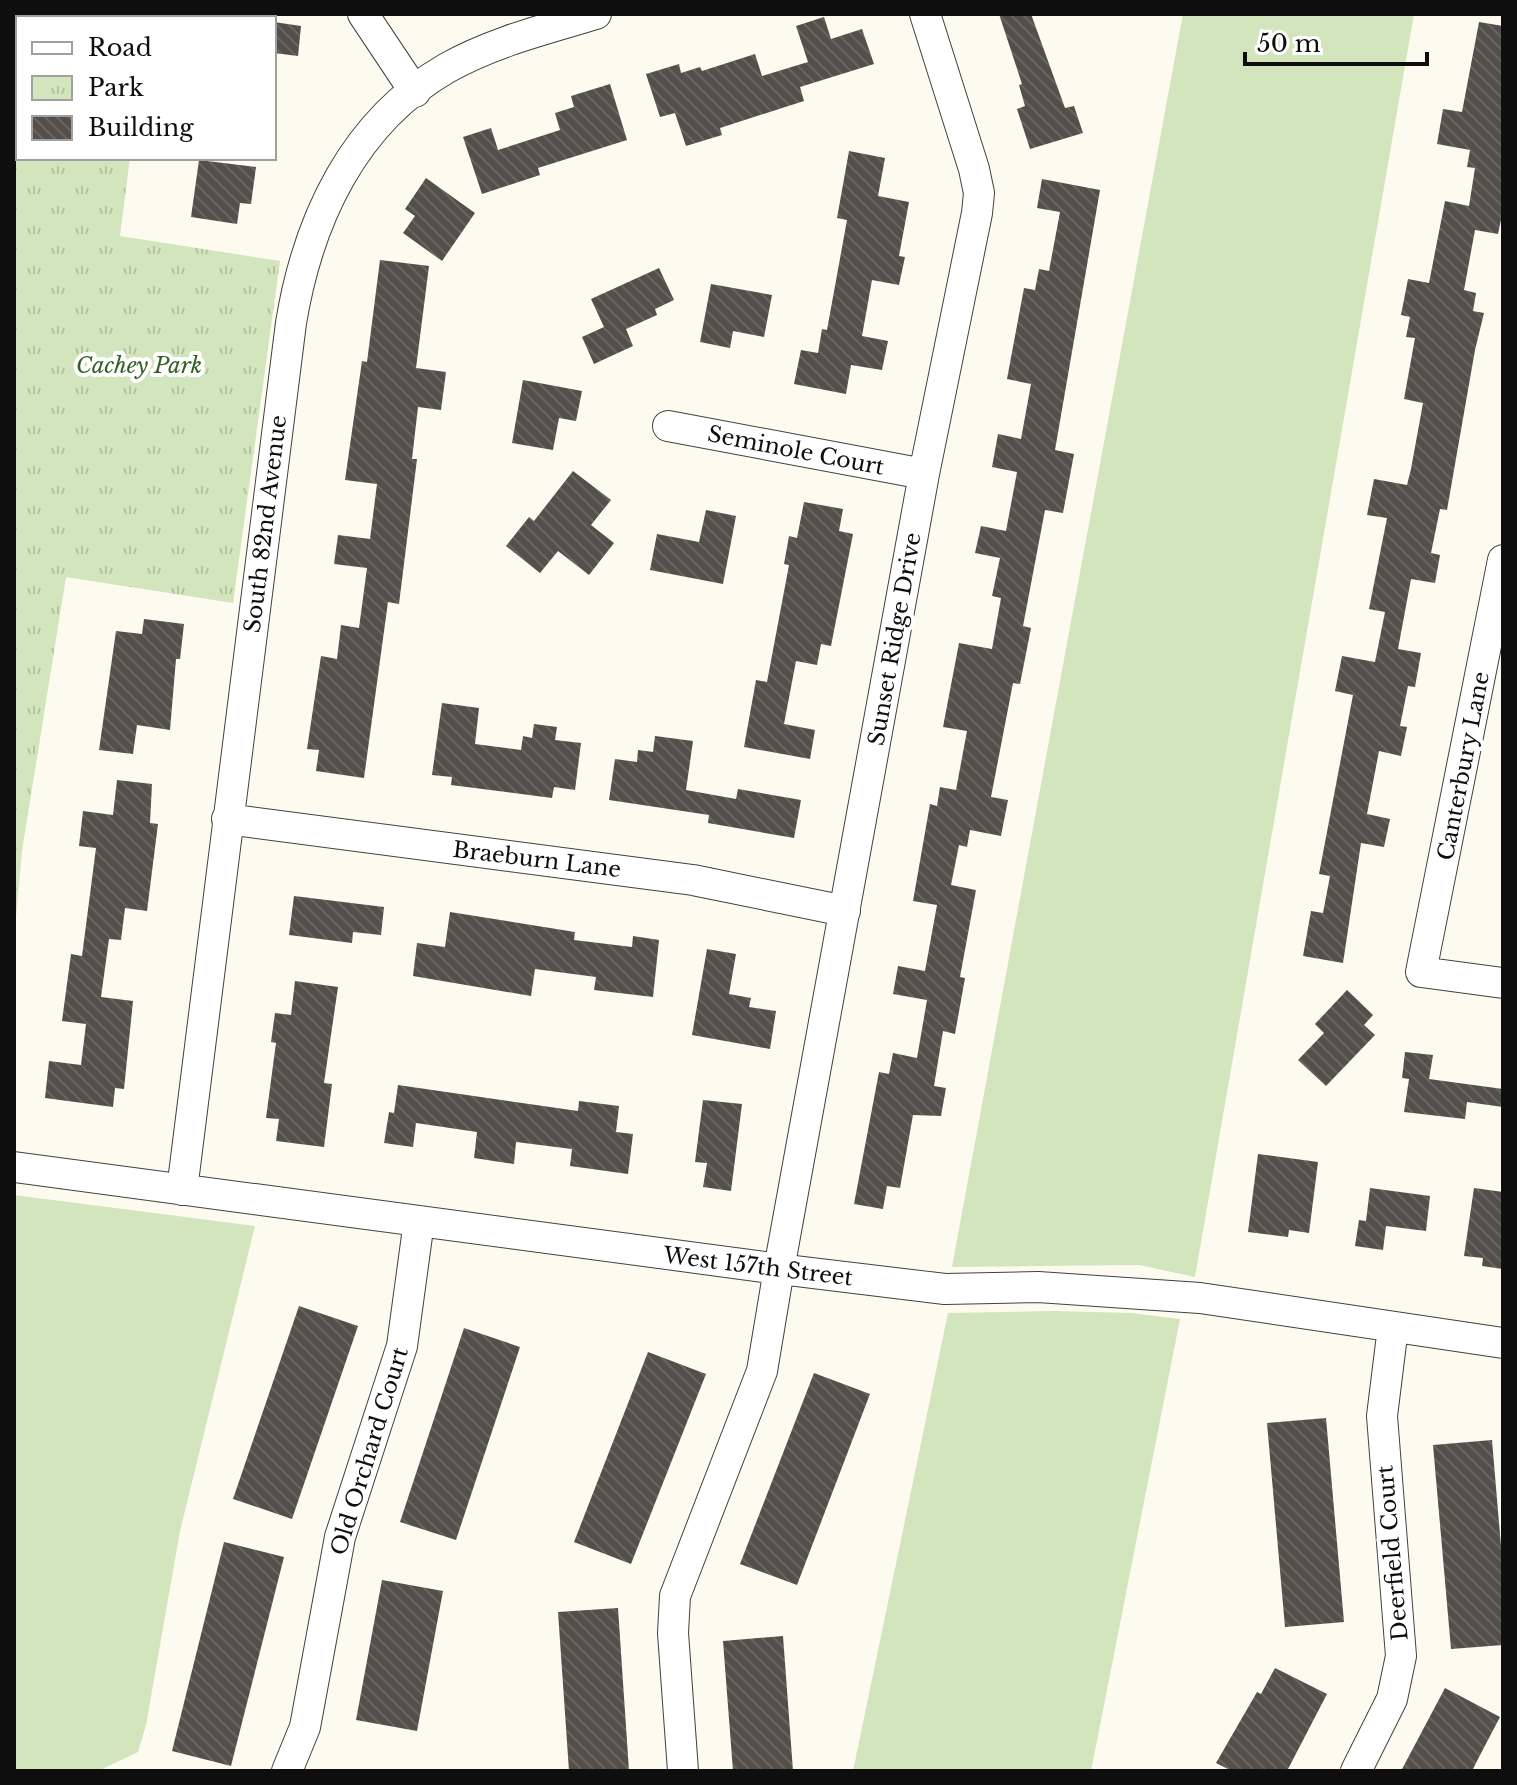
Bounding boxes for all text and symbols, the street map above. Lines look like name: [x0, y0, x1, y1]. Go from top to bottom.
legend: [16, 16, 276, 160]
scale bar: [1245, 16, 1427, 66]
text: 50 m: [1257, 29, 1321, 58]
text: Road: [88, 33, 152, 62]
text: Park: [88, 73, 144, 102]
text: Building: [88, 113, 194, 142]
park label: Cachey Park: [76, 352, 202, 379]
street label: South 82nd Avenue: [239, 414, 292, 634]
street label: Seminole Court: [705, 420, 887, 481]
street label: Sunset Ridge Drive: [862, 530, 927, 748]
street label: Canterbury Lane: [1432, 669, 1495, 863]
street label: Braeburn Lane: [451, 836, 623, 883]
street label: West 157th Street: [661, 1241, 855, 1292]
street label: Old Orchard Court: [325, 1343, 414, 1558]
street label: Deerfield Court: [1371, 1463, 1414, 1642]

